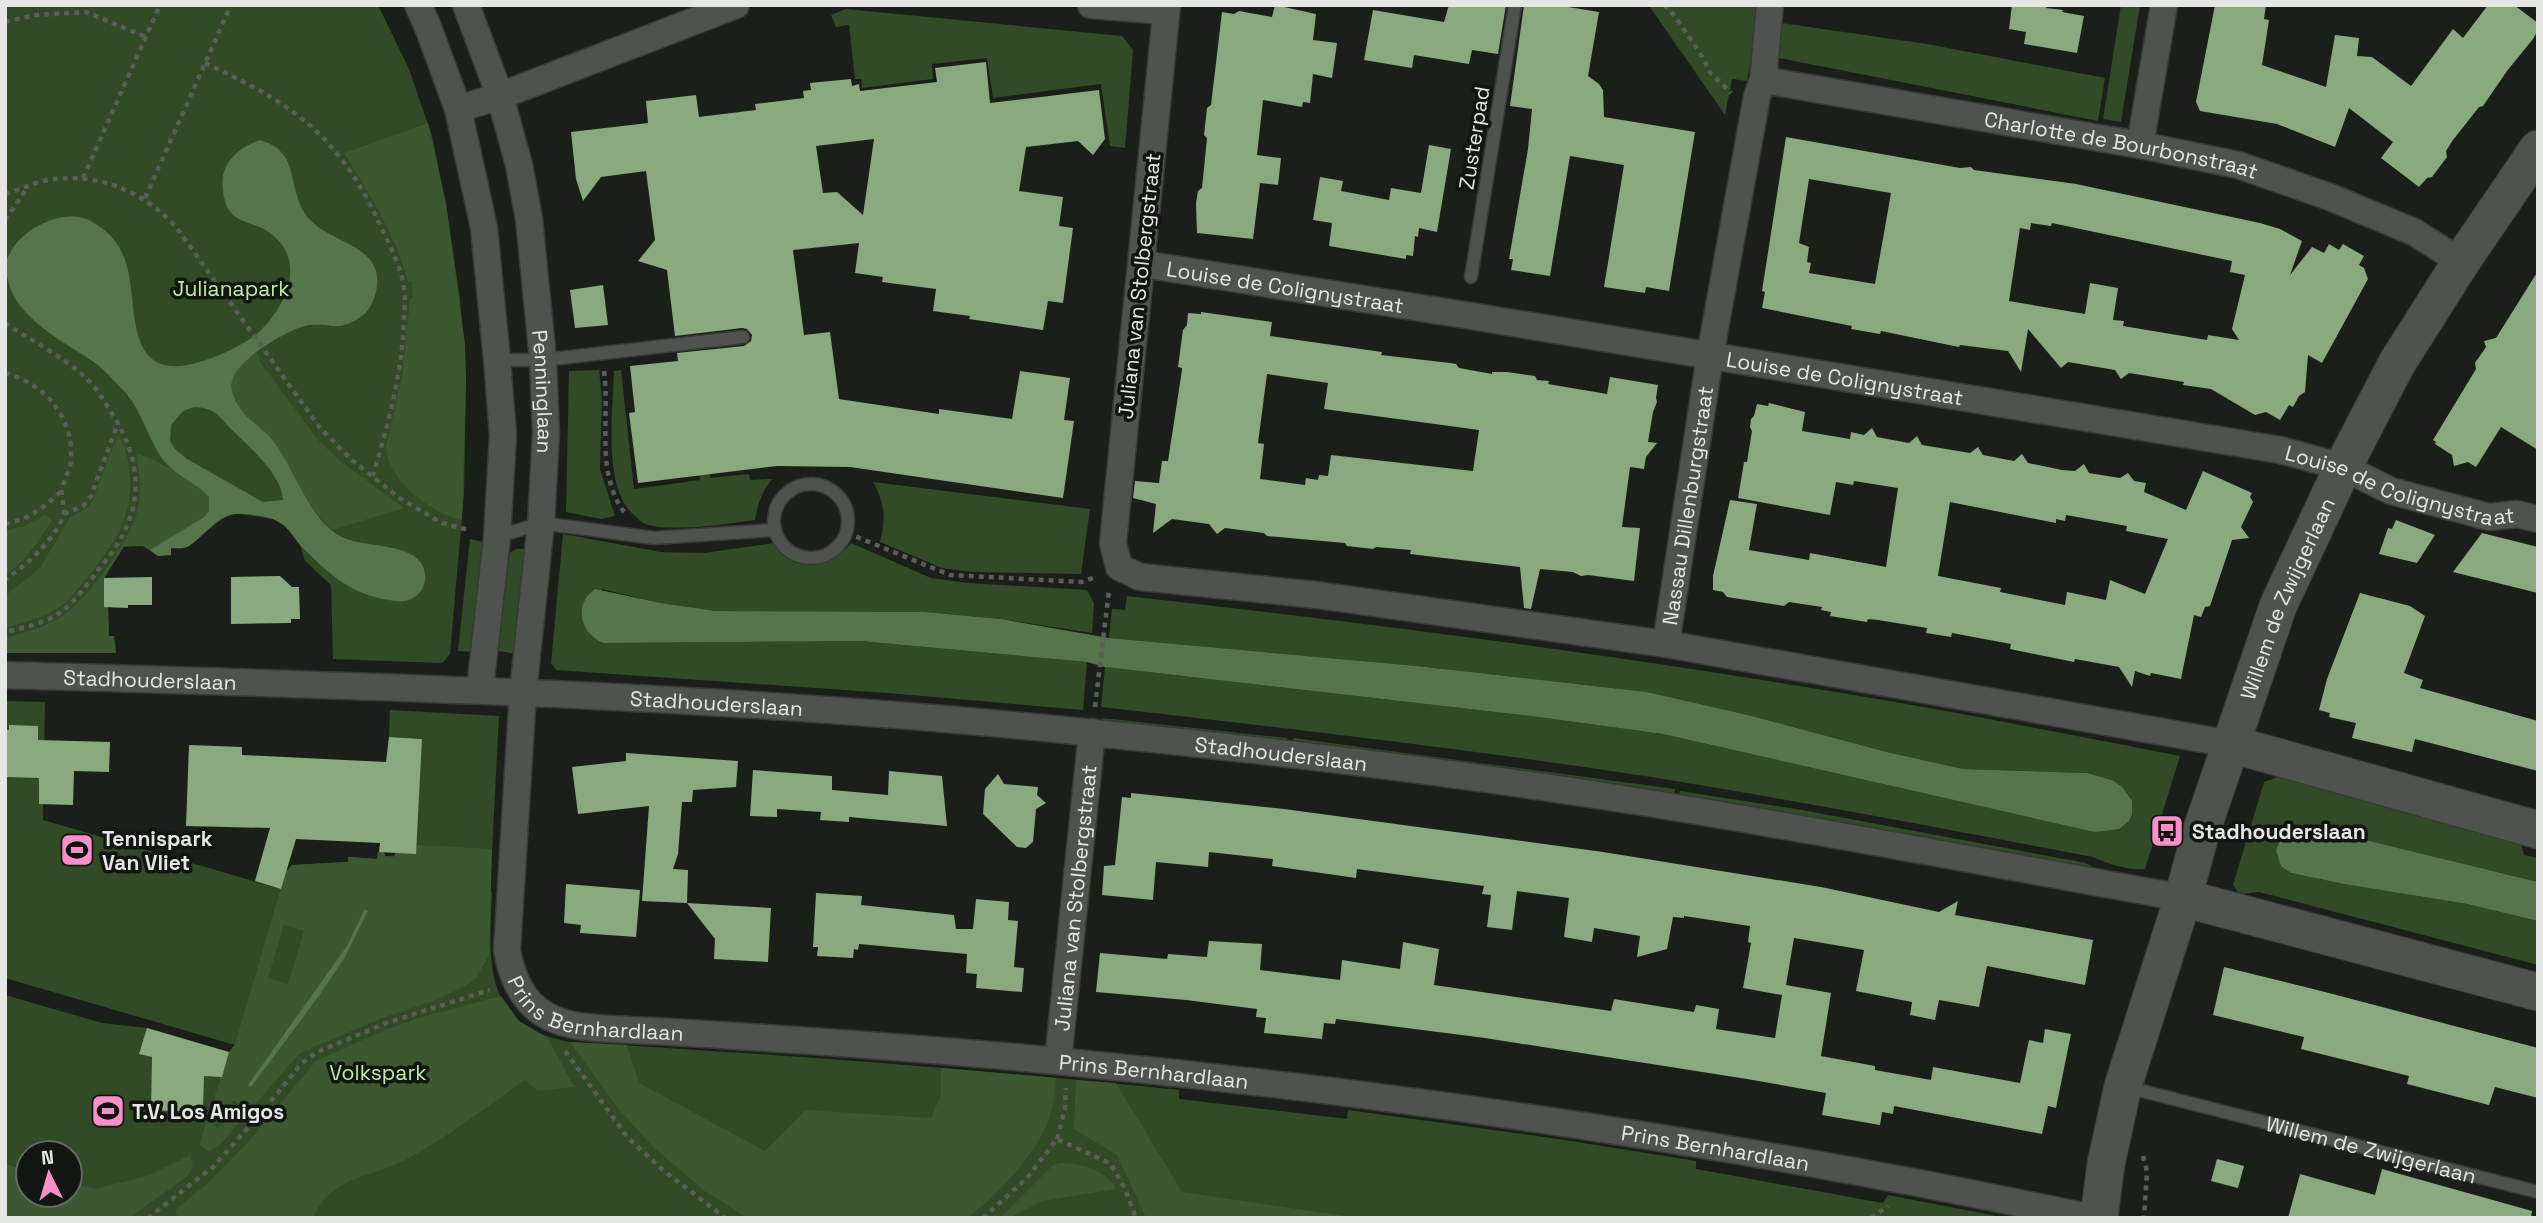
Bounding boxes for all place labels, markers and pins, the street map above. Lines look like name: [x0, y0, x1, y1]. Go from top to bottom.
bus stop icon: Stadhouderslaan: [2148, 812, 2186, 850]
place label: Stadhouderslaan: [2192, 818, 2366, 845]
place label: Tennispark Van Vliet: [102, 825, 213, 876]
sports icon: Tennispark Van Vliet: [58, 831, 96, 869]
sports icon: T.V. Los Amigos: [89, 1092, 127, 1130]
place label: T.V. Los Amigos: [132, 1098, 284, 1125]

